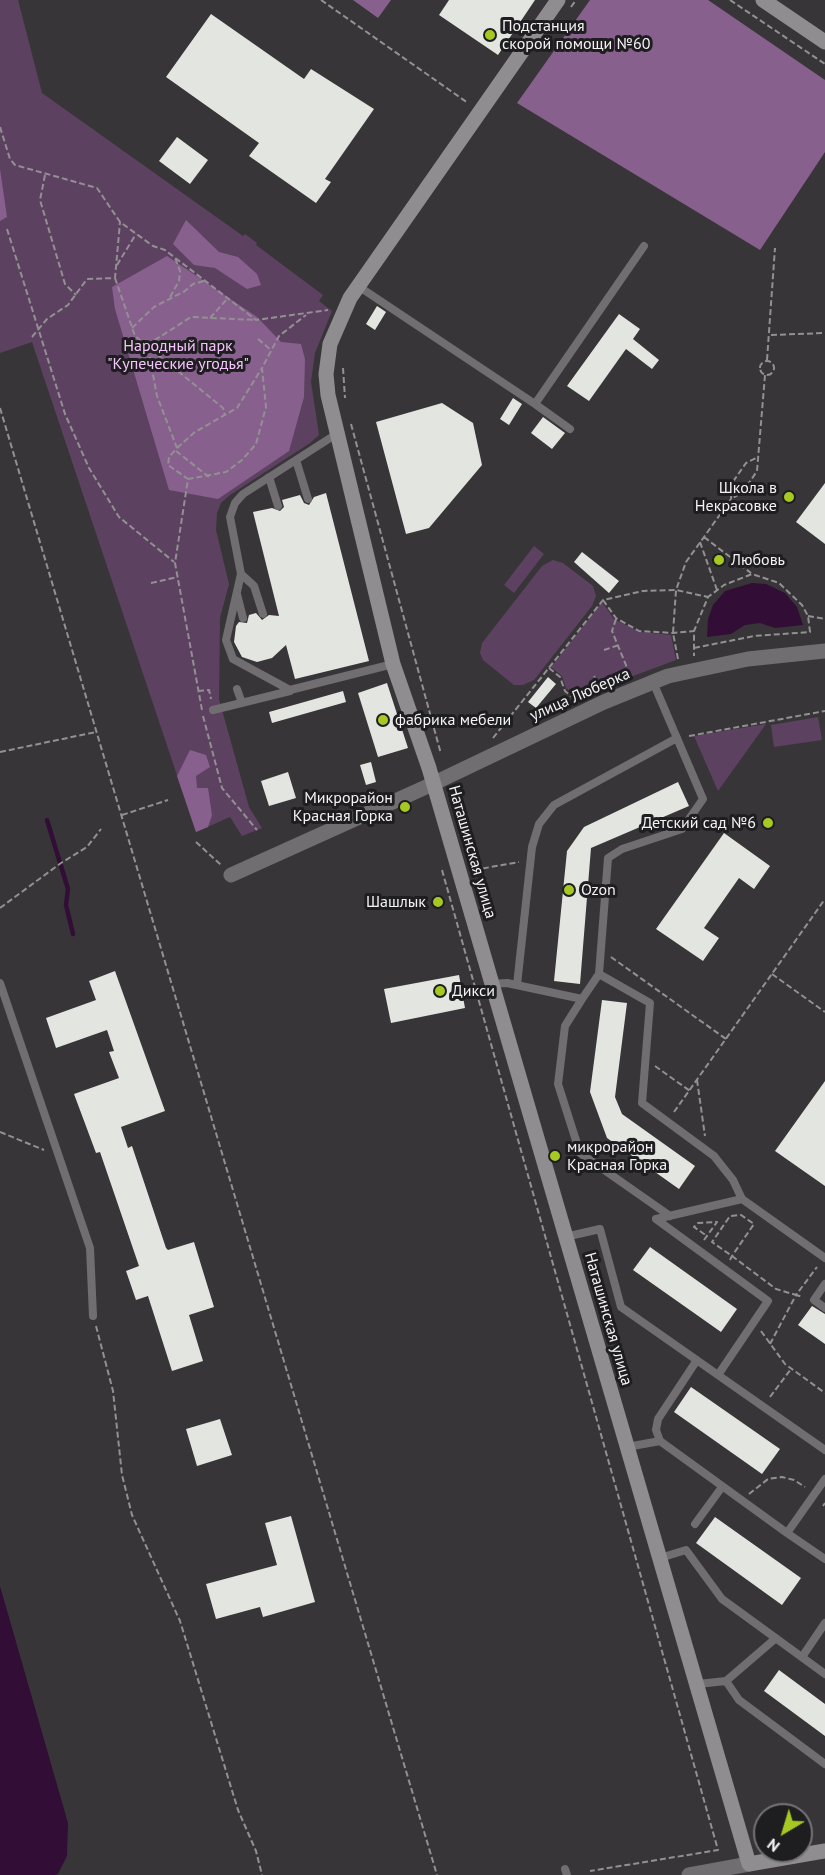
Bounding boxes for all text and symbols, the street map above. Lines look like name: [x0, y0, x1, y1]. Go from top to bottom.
place label: Подстанция скорой помощи №60: [502, 16, 650, 54]
marker: Подстанция скорой помощи №60: [483, 28, 497, 42]
park label: Народный парк "Купеческие угодья": [107, 336, 249, 374]
place label: Школа в Некрасовке: [695, 478, 777, 516]
marker: Школа в Некрасовке: [782, 490, 796, 504]
place label: Любовь: [731, 550, 785, 570]
marker: Любовь: [712, 553, 726, 567]
street label: улица Люберка: [527, 664, 633, 726]
place label: фабрика мебели: [395, 710, 511, 730]
marker: фабрика мебели: [376, 713, 390, 727]
street label: Наташинская улица: [444, 783, 500, 921]
place label: Микрорайон Красная Горка: [293, 788, 393, 826]
marker: Микрорайон Красная Горка: [398, 800, 412, 814]
place label: Детский сад №6: [642, 813, 756, 833]
marker: Детский сад №6: [761, 816, 775, 830]
place label: Ozon: [581, 880, 616, 900]
marker: Ozon: [562, 883, 576, 897]
place label: Шашлык: [366, 892, 426, 912]
marker: Шашлык: [431, 895, 445, 909]
place label: Дикси: [452, 981, 495, 1001]
marker: Дикси: [433, 984, 447, 998]
place label: микрорайон Красная Горка: [567, 1137, 667, 1175]
marker: микрорайон Красная Горка: [548, 1149, 562, 1163]
street label: Наташинская улица: [580, 1250, 636, 1388]
north arrow: [753, 1803, 813, 1863]
text: N: [763, 1834, 783, 1857]

